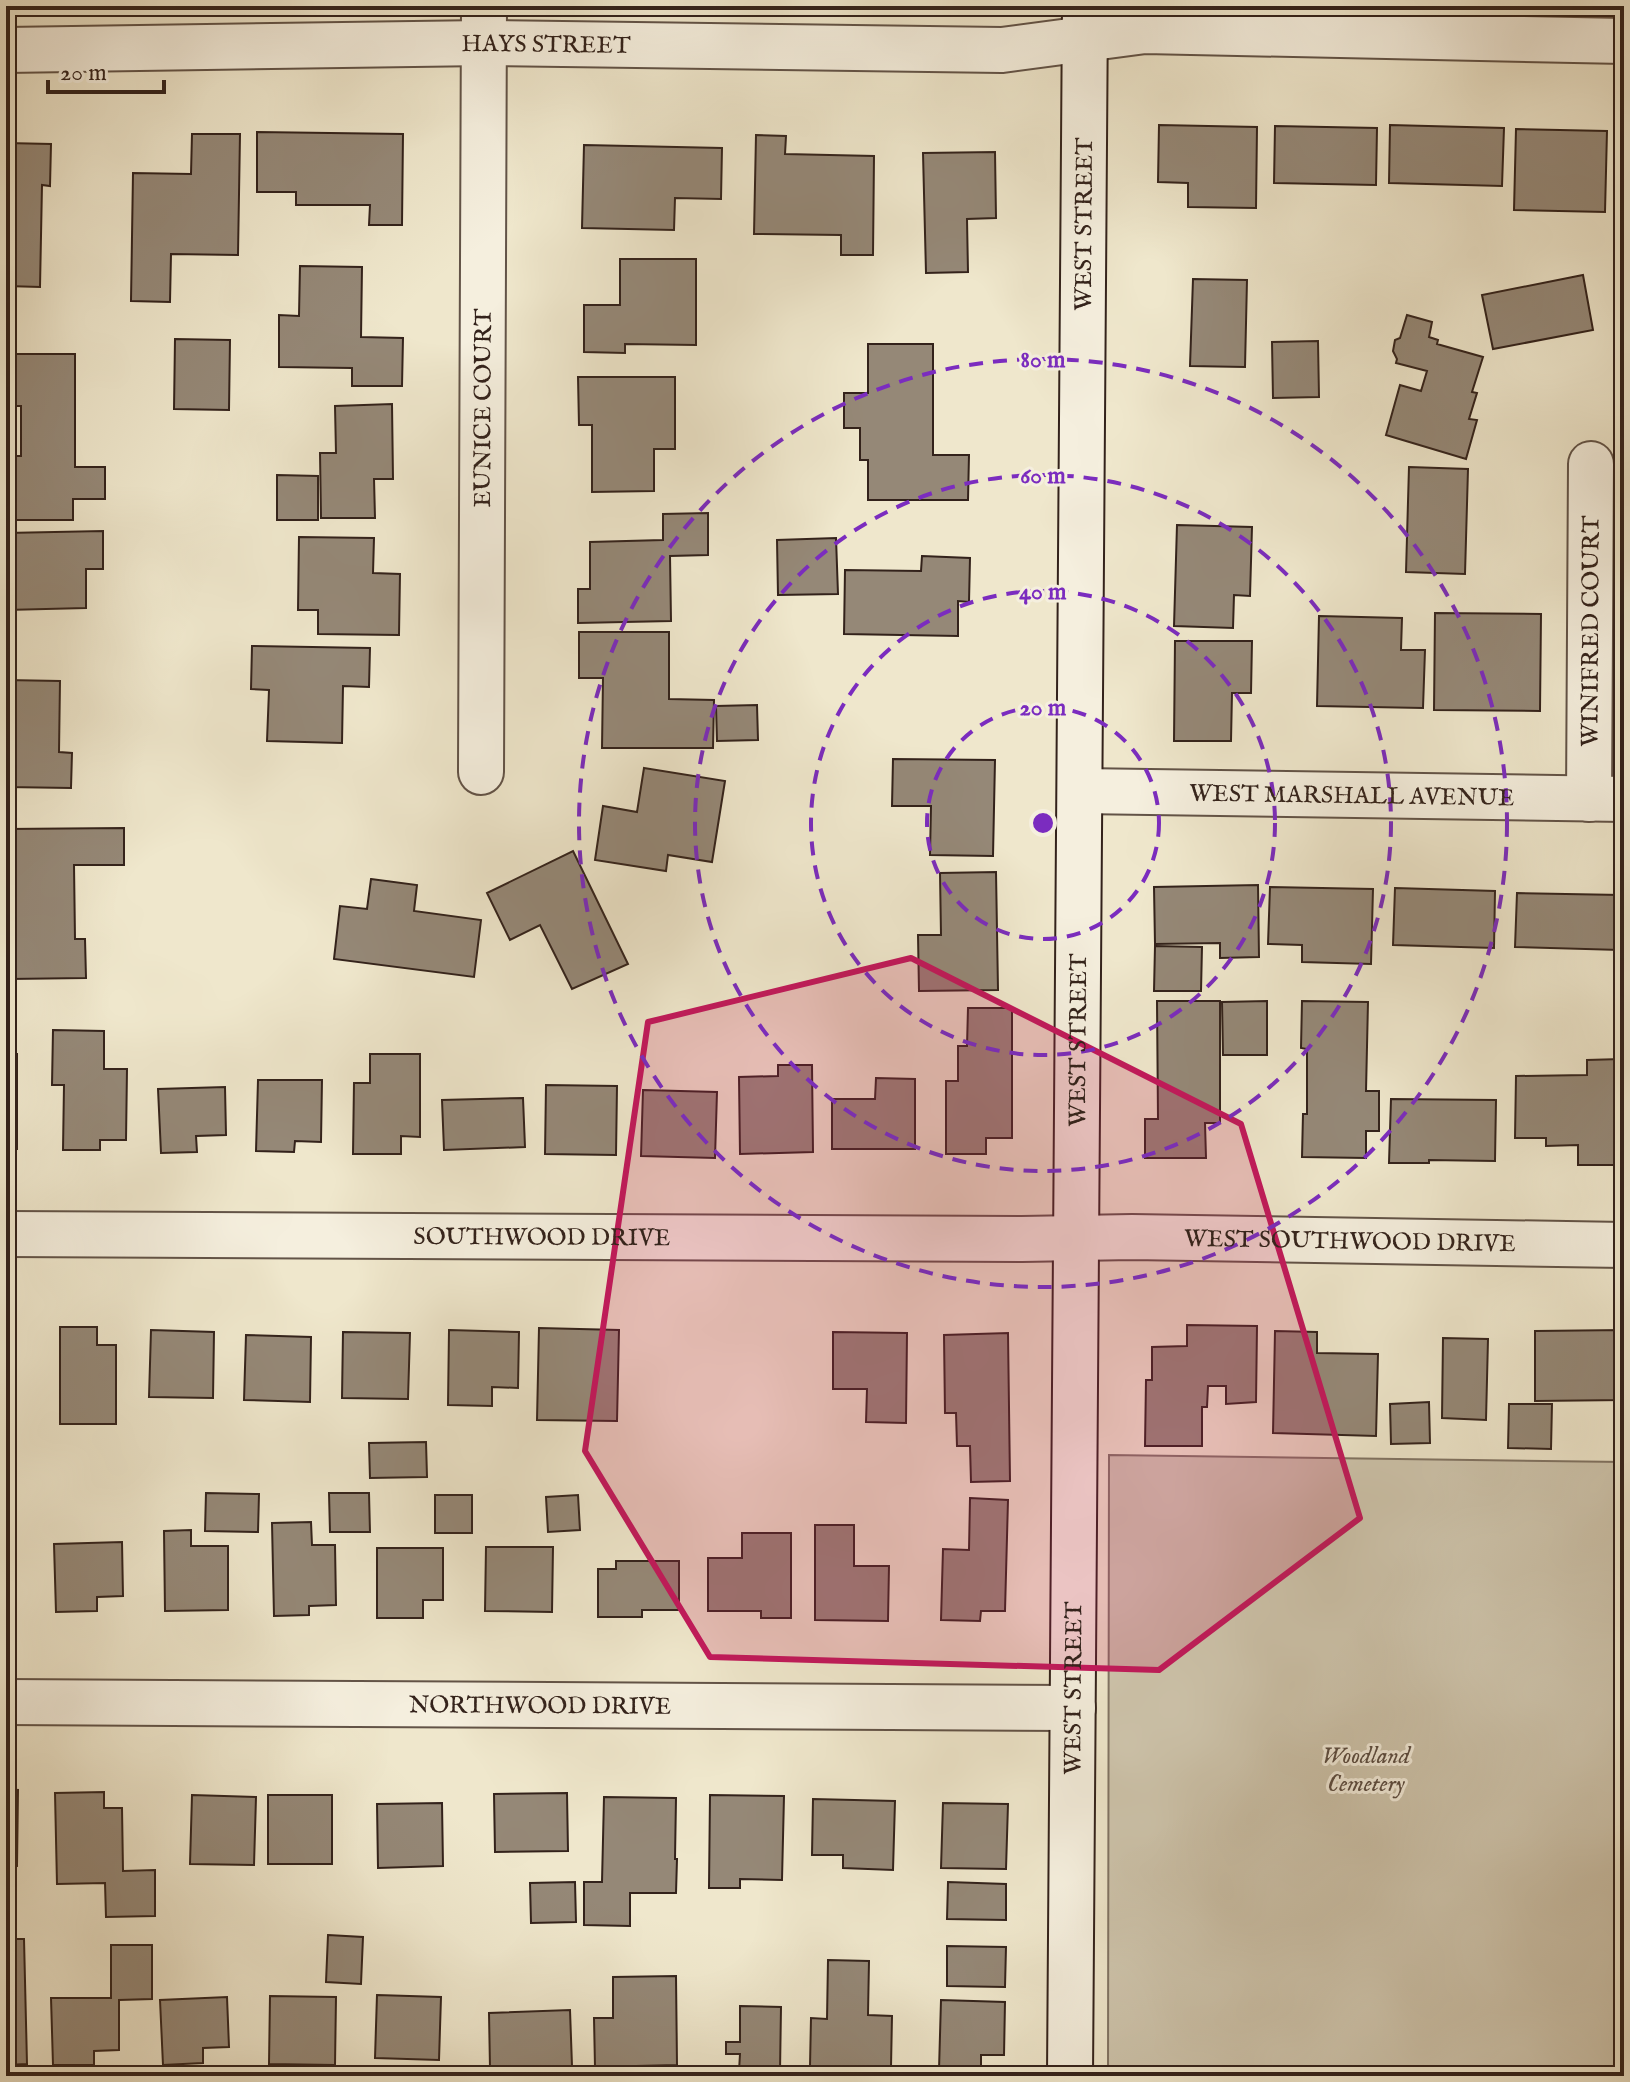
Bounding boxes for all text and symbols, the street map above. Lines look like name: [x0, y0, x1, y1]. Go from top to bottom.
street label: HAYS STREET: [461, 29, 631, 62]
scale bar: [48, 44, 164, 94]
text: 20 m: [60, 58, 107, 89]
street label: WEST STREET: [1069, 137, 1101, 311]
street label: EUNICE COURT: [468, 308, 500, 508]
text: 80 m: [1021, 345, 1066, 376]
text: 60 m: [1020, 461, 1066, 492]
street label: WINIFRED COURT: [1575, 515, 1608, 747]
text: 40 m: [1019, 577, 1067, 608]
text: 20 m: [1020, 693, 1067, 724]
street label: WEST MARSHALL AVENUE: [1189, 779, 1515, 814]
centre of rings: [1029, 809, 1057, 837]
street label: WEST STREET: [1063, 953, 1095, 1127]
street label: SOUTHWOOD DRIVE: [413, 1222, 671, 1254]
street label: WEST SOUTHWOOD DRIVE: [1184, 1224, 1516, 1260]
street label: WEST STREET: [1058, 1601, 1090, 1775]
street label: NORTHWOOD DRIVE: [409, 1690, 671, 1723]
park label: Woodland Cemetery: [1322, 1741, 1412, 1800]

